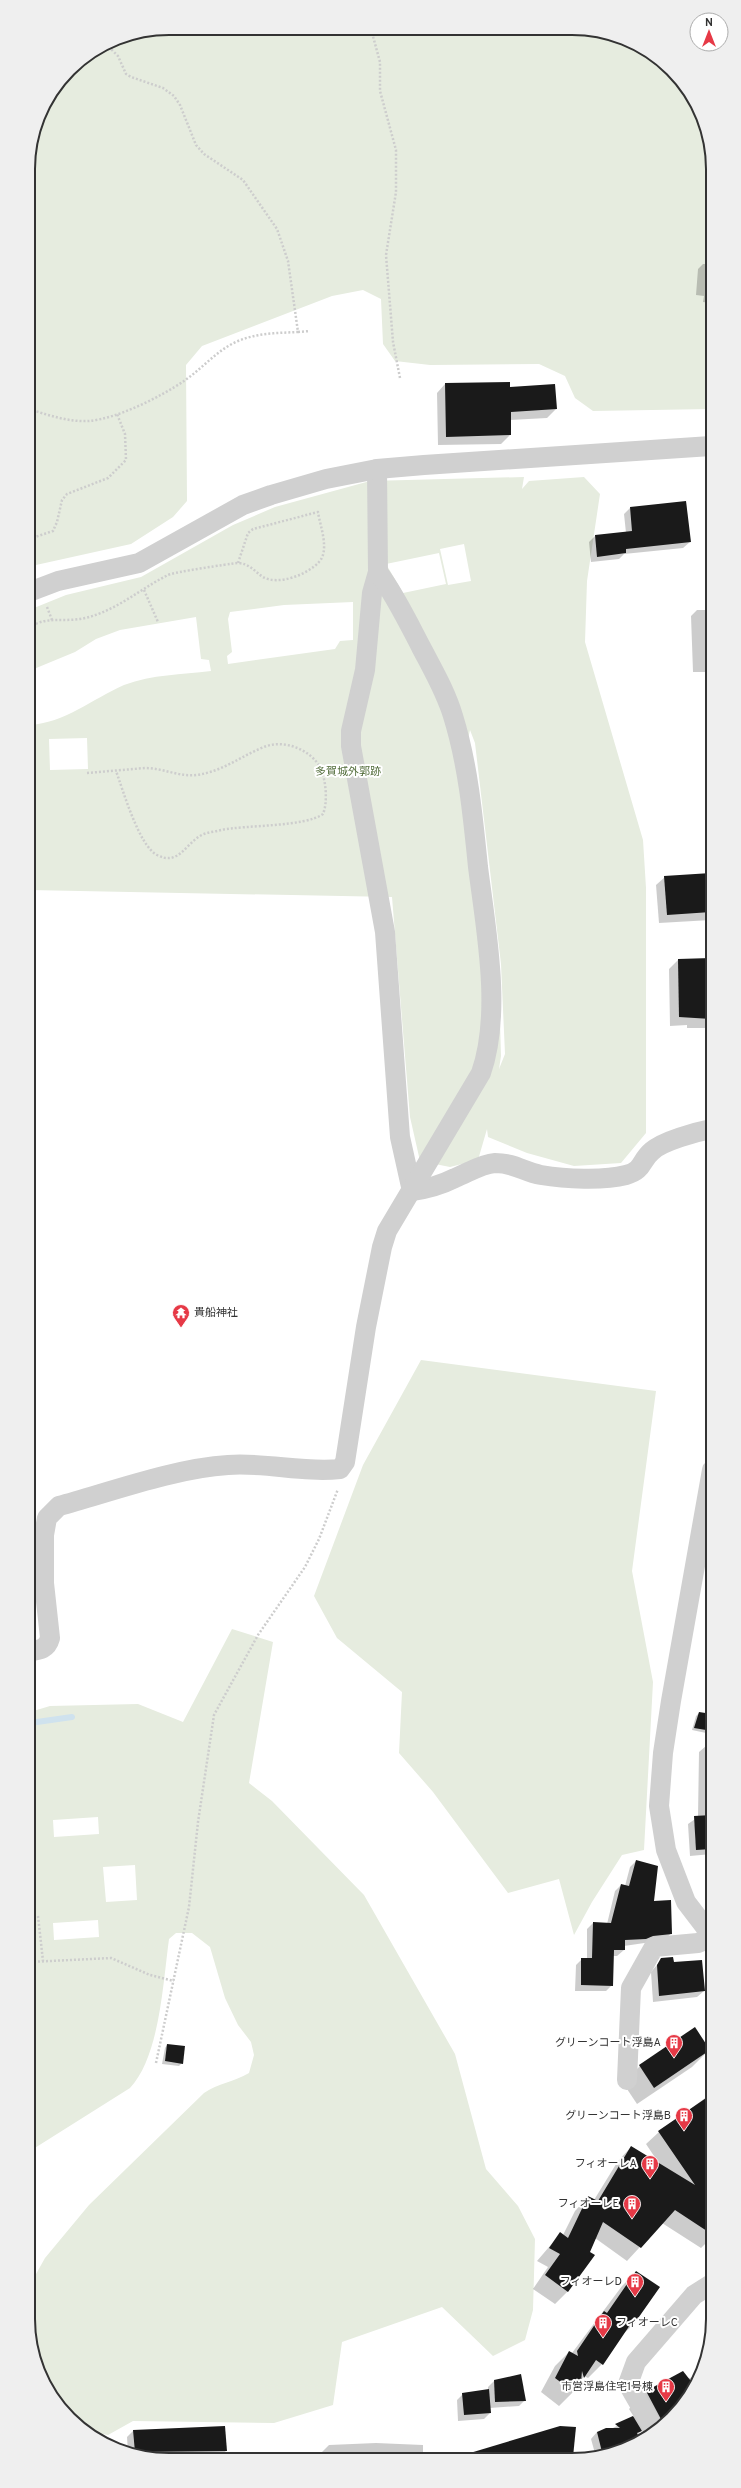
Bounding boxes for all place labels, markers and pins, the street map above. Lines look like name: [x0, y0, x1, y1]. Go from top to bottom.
temple icon: 貴船神社: [171, 1303, 191, 1328]
place label: 貴船神社: [194, 1306, 238, 1320]
building icon: グリーンコート浮島A: [664, 2033, 684, 2058]
place label: グリーンコート浮島A: [555, 2036, 661, 2050]
building icon: グリーンコート浮島B: [674, 2106, 694, 2131]
place label: グリーンコート浮島B: [565, 2109, 671, 2123]
building icon: フィオーレA: [640, 2154, 660, 2179]
place label: フィオーレA: [575, 2157, 637, 2171]
building icon: フィオーレE: [622, 2194, 642, 2219]
place label: フィオーレE: [558, 2197, 619, 2211]
building icon: フィオーレD: [625, 2272, 645, 2297]
place label: フィオーレD: [560, 2275, 622, 2289]
building icon: フィオーレC: [593, 2313, 613, 2338]
place label: フィオーレC: [616, 2316, 678, 2330]
building icon: 市営浮島住宅1号棟: [656, 2377, 676, 2402]
place label: 市営浮島住宅1号棟: [561, 2380, 653, 2394]

